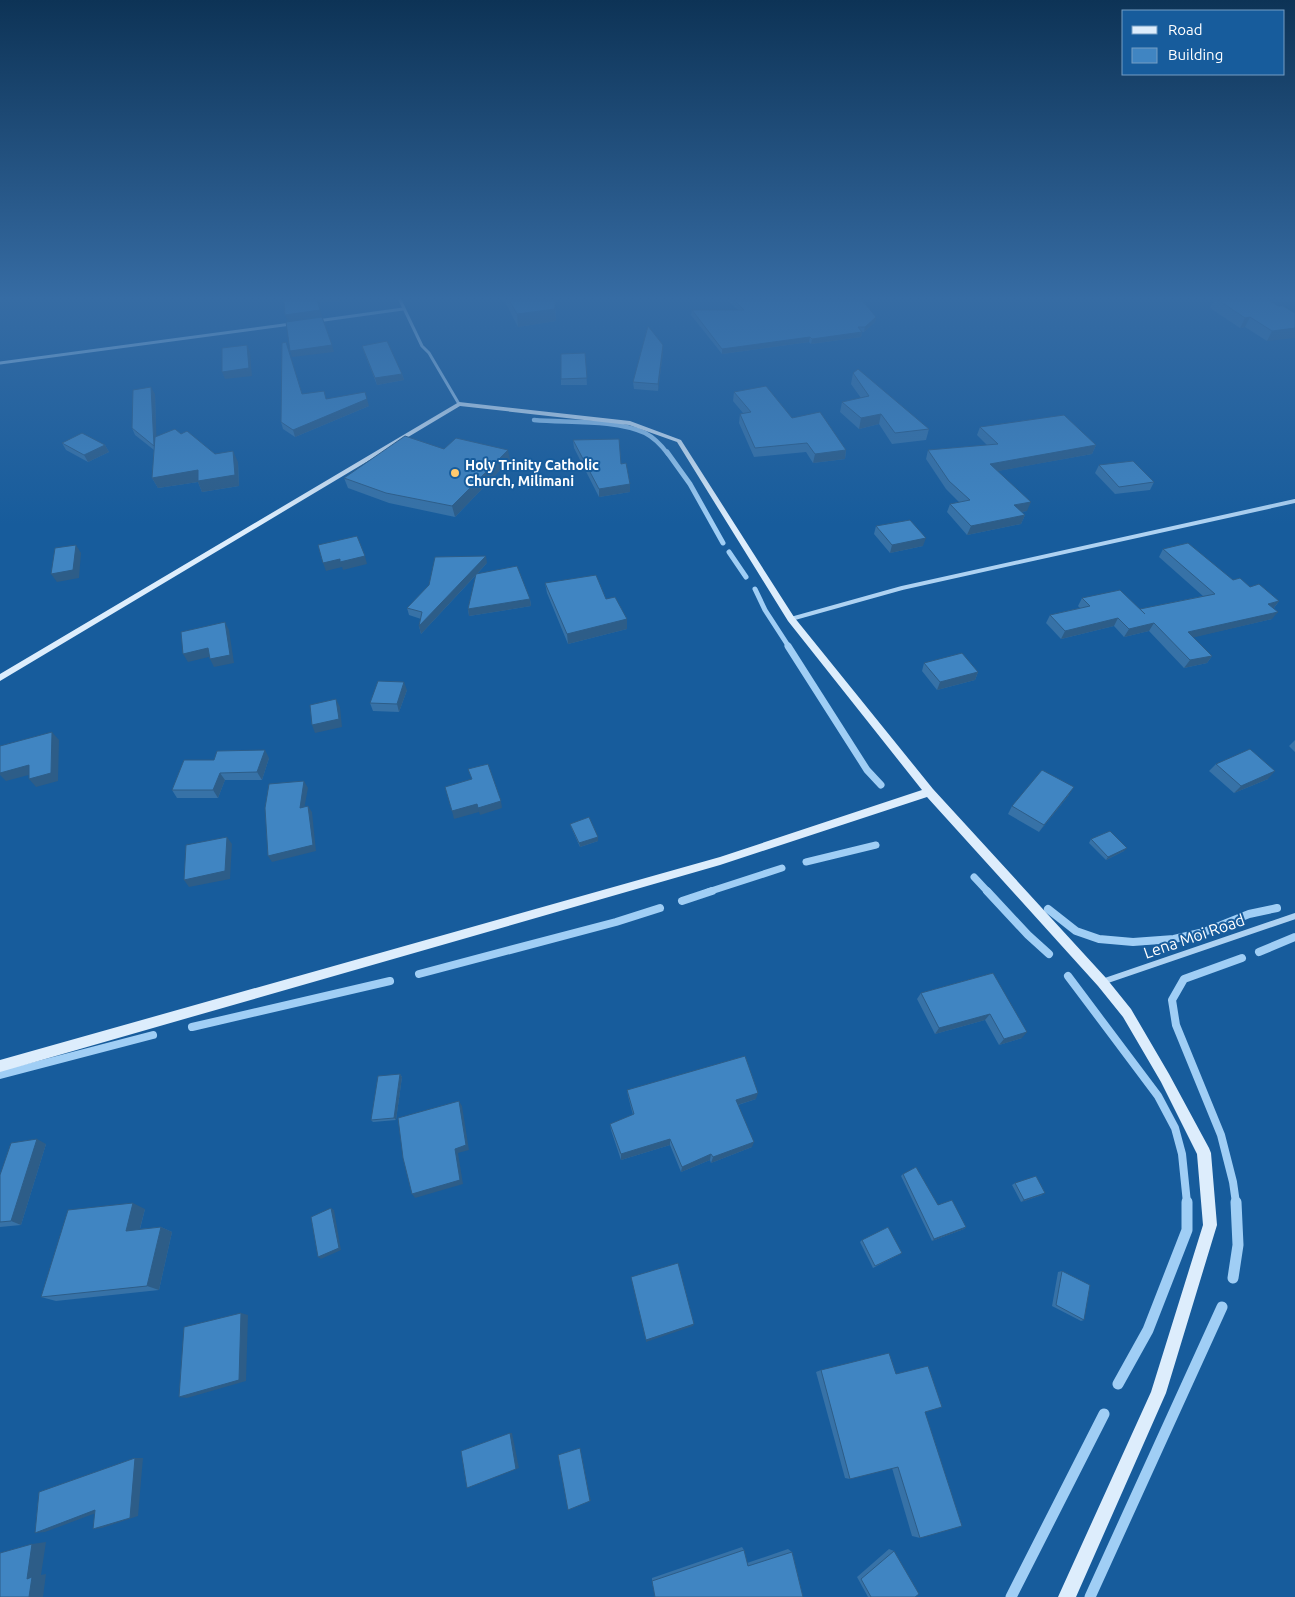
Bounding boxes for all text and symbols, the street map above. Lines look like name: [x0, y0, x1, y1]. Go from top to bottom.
legend: [1122, 10, 1285, 75]
text: Road: [1168, 21, 1203, 38]
text: Building: [1168, 46, 1223, 63]
place label: Holy Trinity Catholic Church, Milimani: [465, 457, 599, 489]
marker: Holy Trinity Catholic Church, Milimani: [449, 467, 461, 479]
street label: Lena Moi Road: [1141, 910, 1247, 962]

